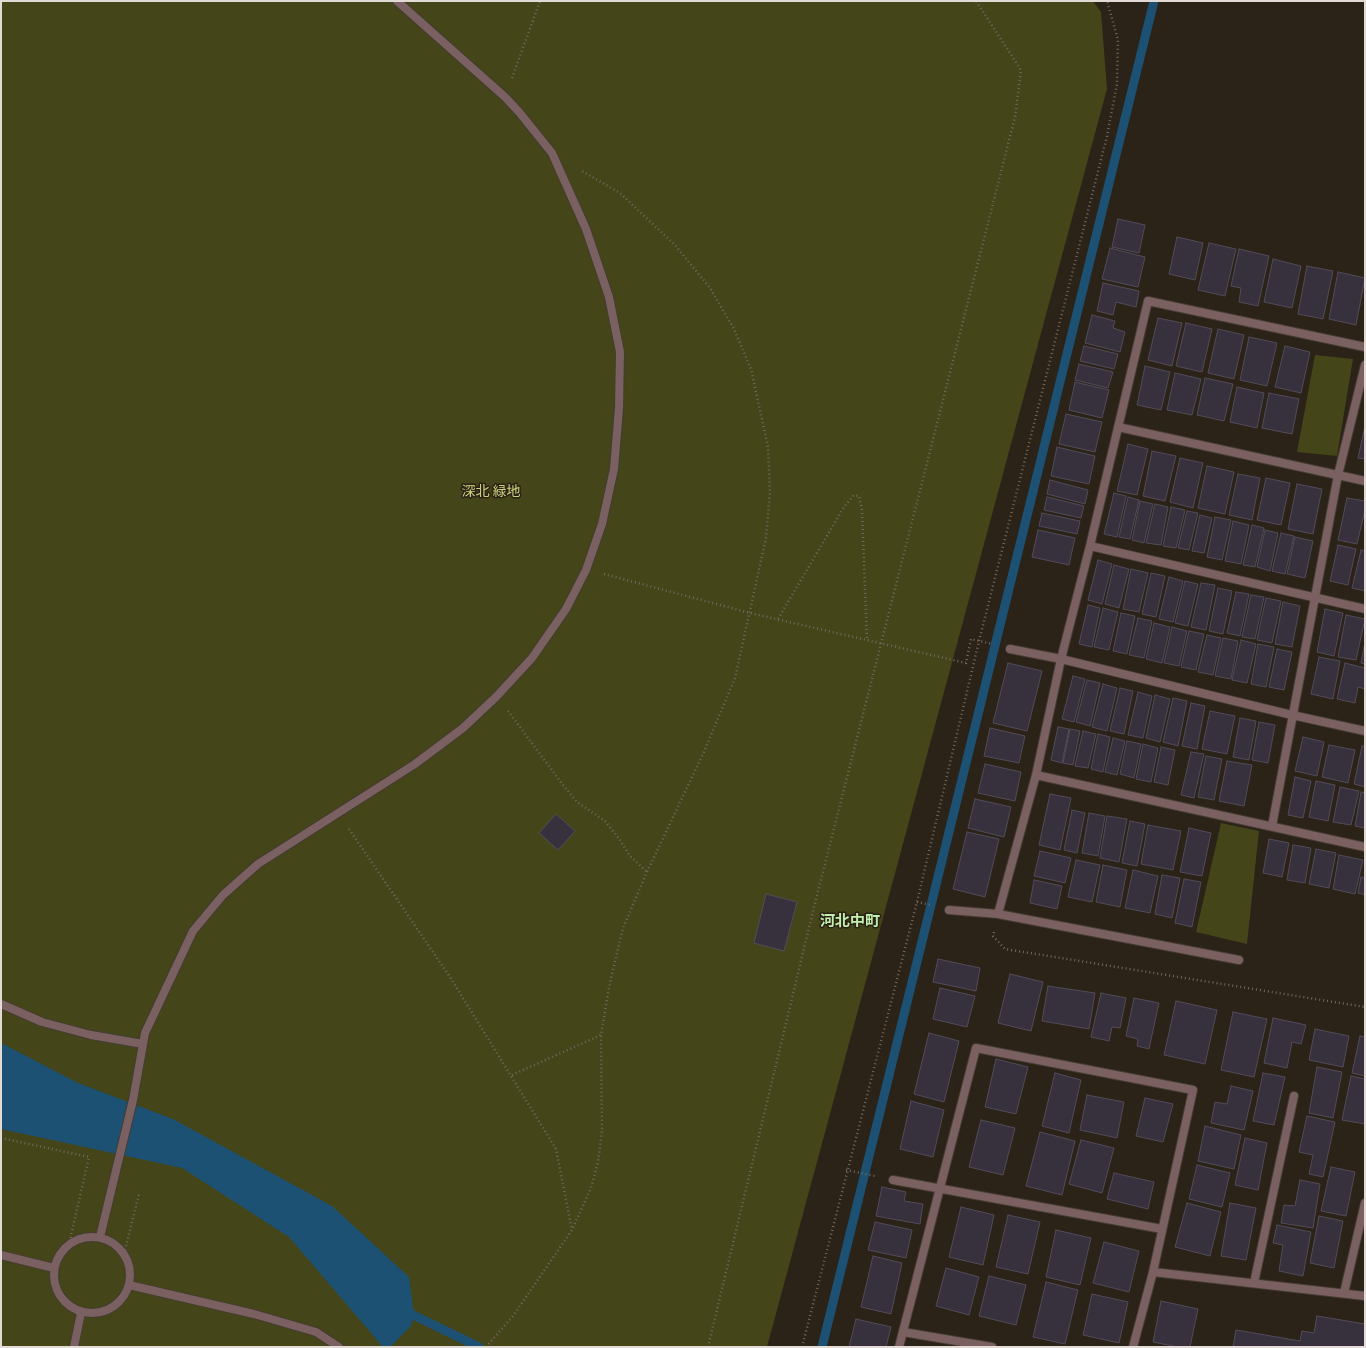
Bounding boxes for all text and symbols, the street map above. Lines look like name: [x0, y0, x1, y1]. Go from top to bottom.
park label: 深北 緑地: [462, 484, 520, 500]
district label: 河北中町: [820, 913, 880, 931]

